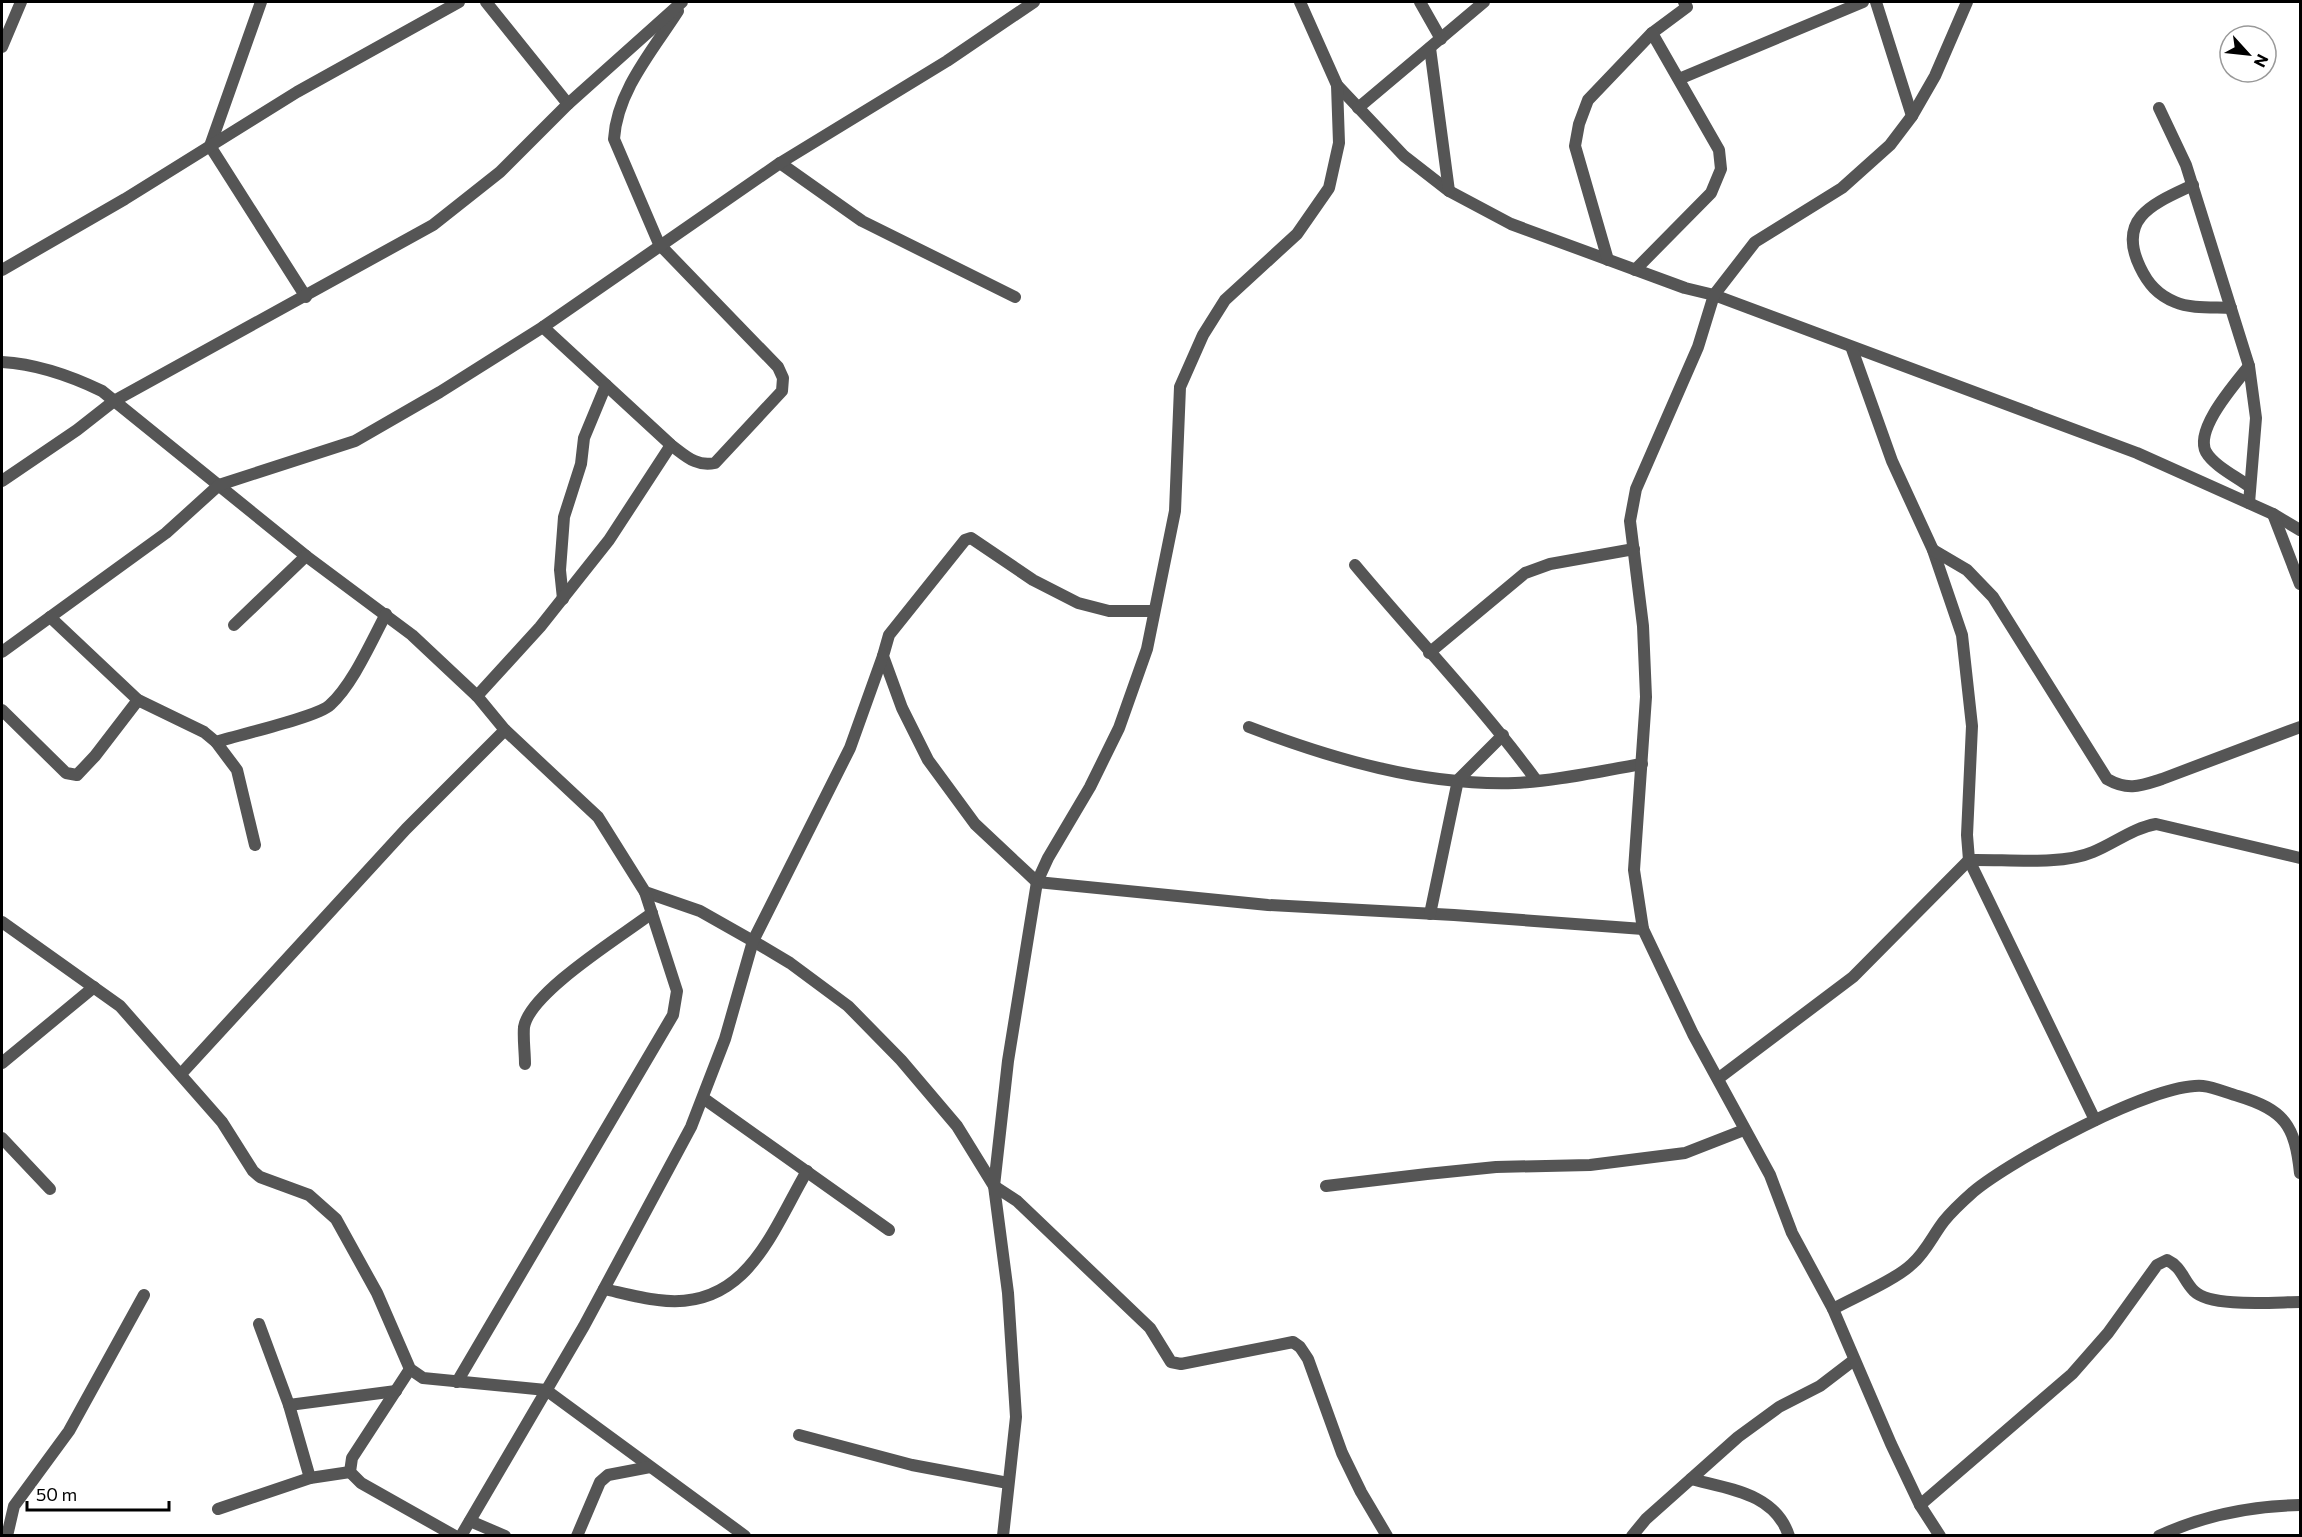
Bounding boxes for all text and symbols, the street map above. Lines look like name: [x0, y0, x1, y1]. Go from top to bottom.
north arrow: [2218, 24, 2278, 84]
text: N: [2251, 51, 2273, 71]
scale bar: [27, 1474, 170, 1512]
text: 50 m: [36, 1483, 77, 1505]

